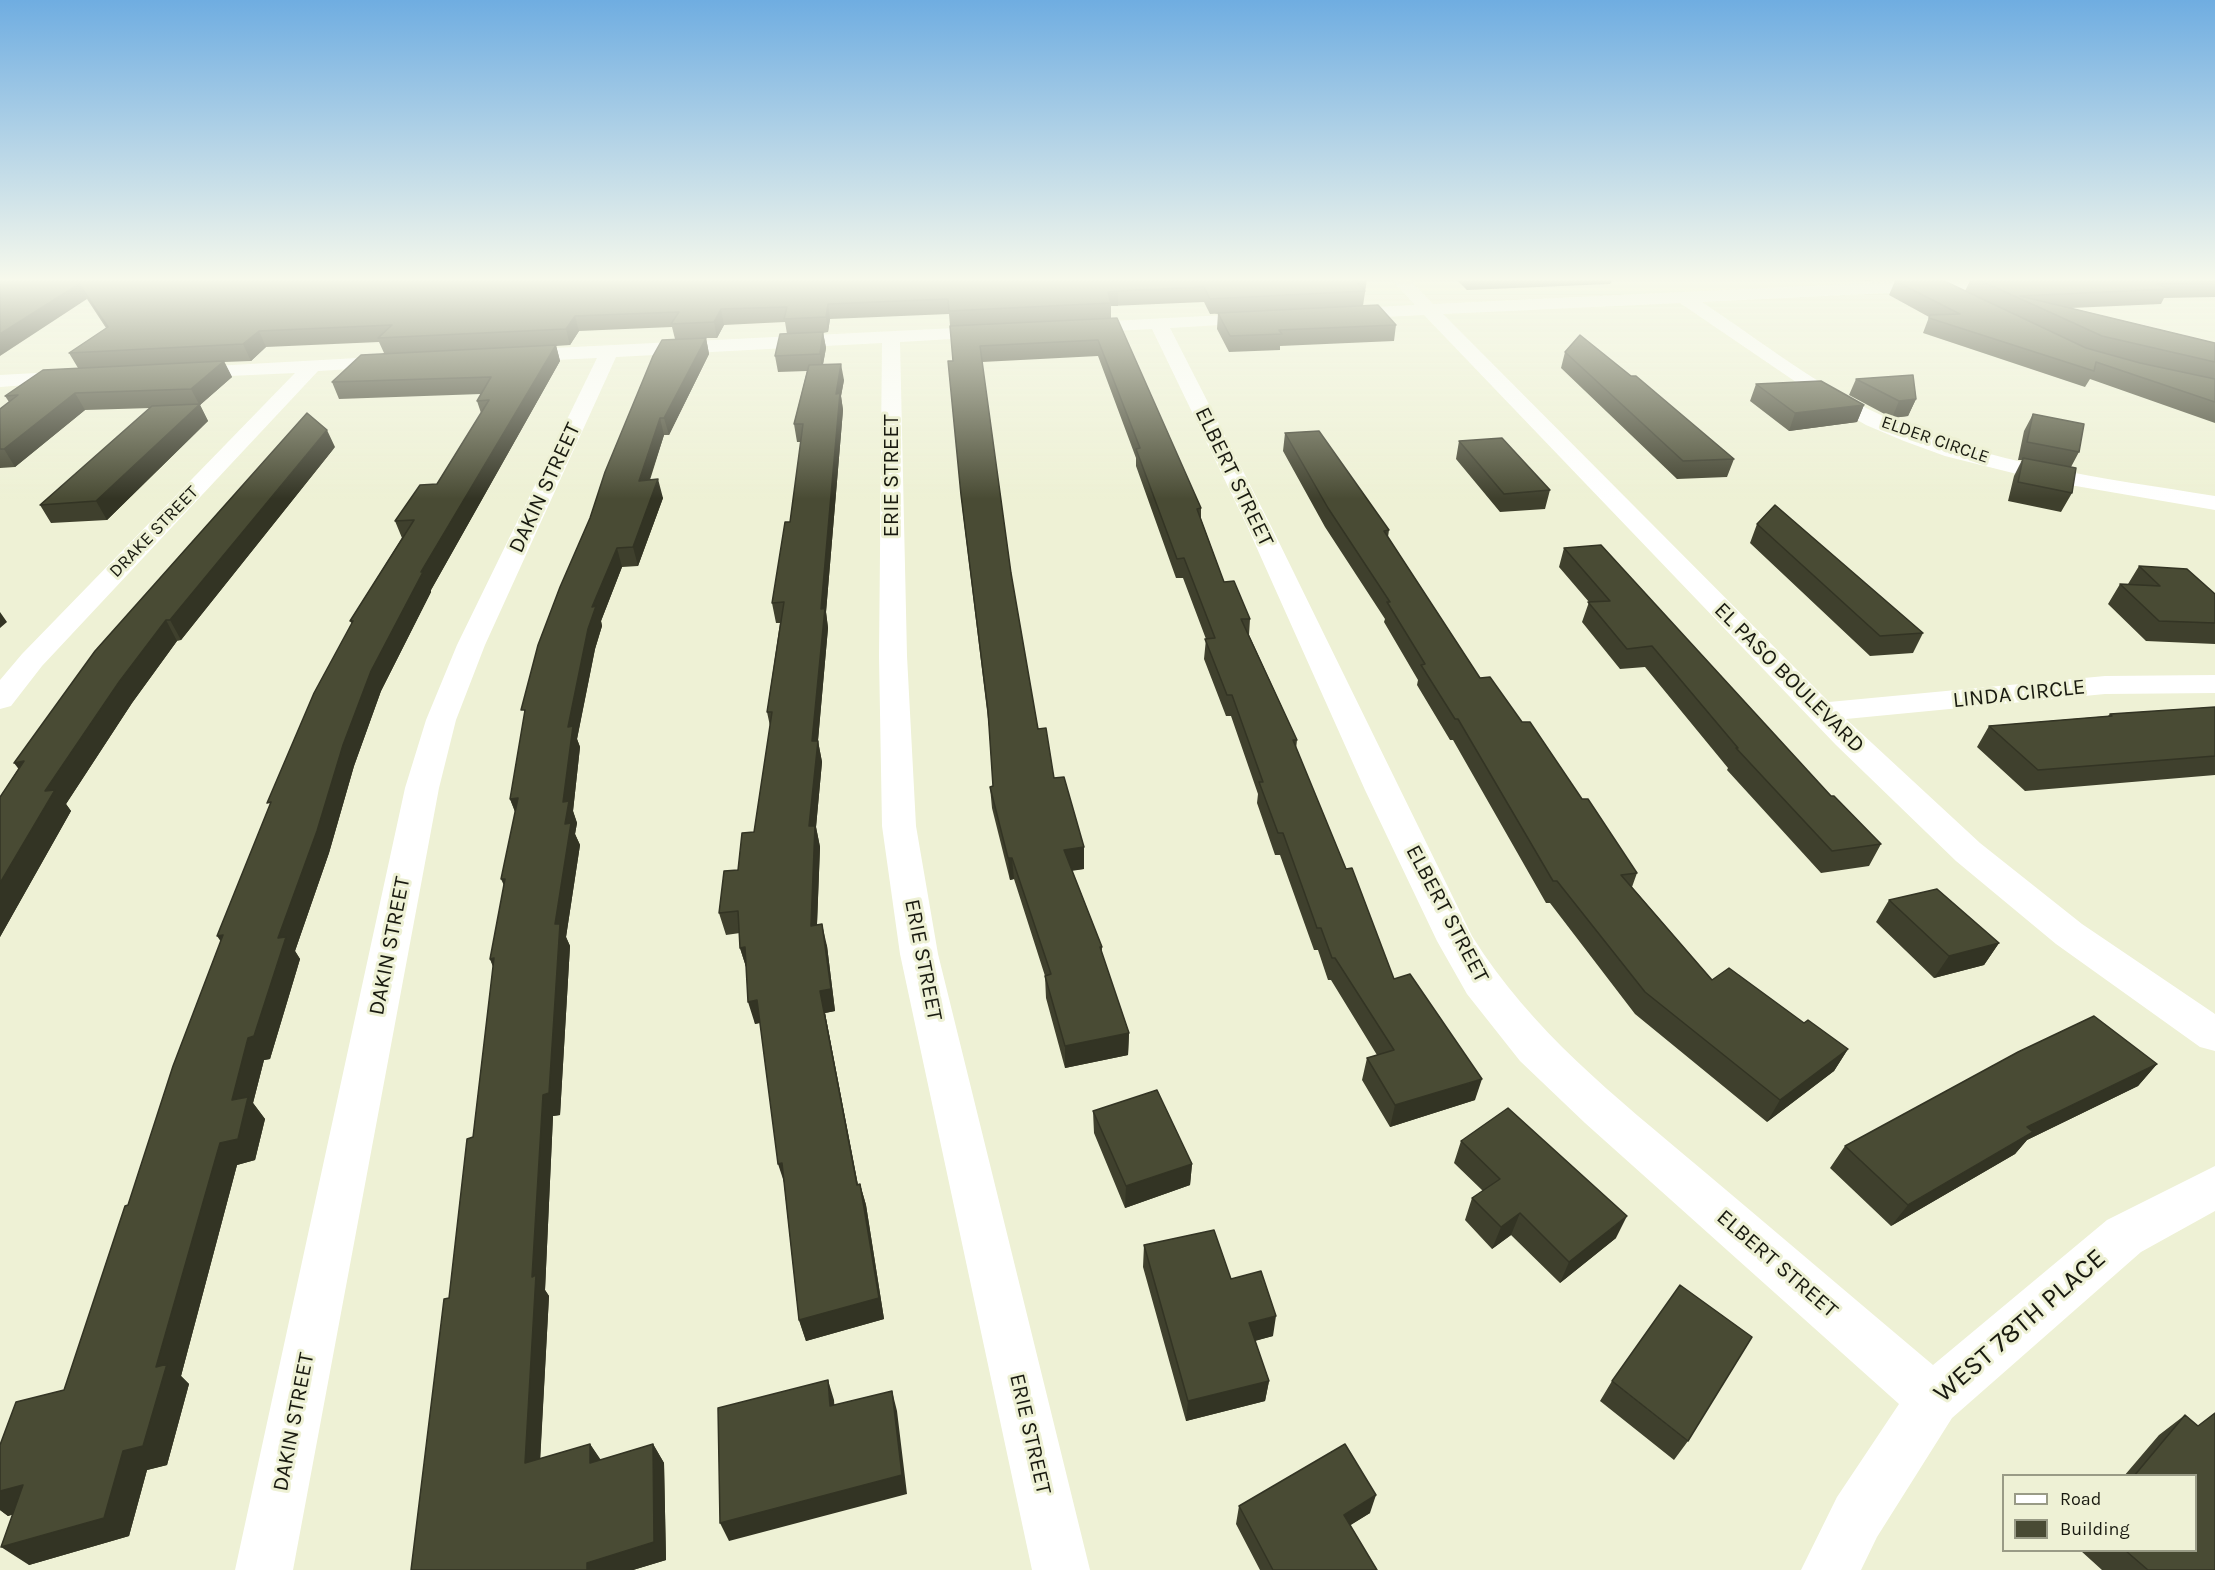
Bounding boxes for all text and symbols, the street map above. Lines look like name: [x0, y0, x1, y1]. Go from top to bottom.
street label: ELBERT STREET: [1189, 403, 1279, 551]
street label: ELDER CIRCLE: [1878, 411, 1992, 469]
street label: ERIE STREET: [879, 414, 905, 538]
street label: DAKIN STREET: [503, 419, 587, 557]
street label: DRAKE STREET: [105, 482, 203, 582]
street label: EL PASO BOULEVARD: [1708, 597, 1870, 759]
street label: LINDA CIRCLE: [1951, 674, 2087, 714]
street label: ELBERT STREET: [1400, 841, 1494, 987]
street label: DAKIN STREET: [364, 875, 416, 1017]
street label: ERIE STREET: [898, 897, 948, 1023]
street label: ELBERT STREET: [1711, 1204, 1843, 1324]
street label: WEST 78TH PLACE: [1927, 1242, 2113, 1410]
street label: DAKIN STREET: [268, 1351, 320, 1493]
street label: ERIE STREET: [1003, 1371, 1057, 1497]
legend: [2002, 1474, 2197, 1552]
text: Road: [2060, 1488, 2101, 1510]
text: Building: [2060, 1518, 2130, 1540]

